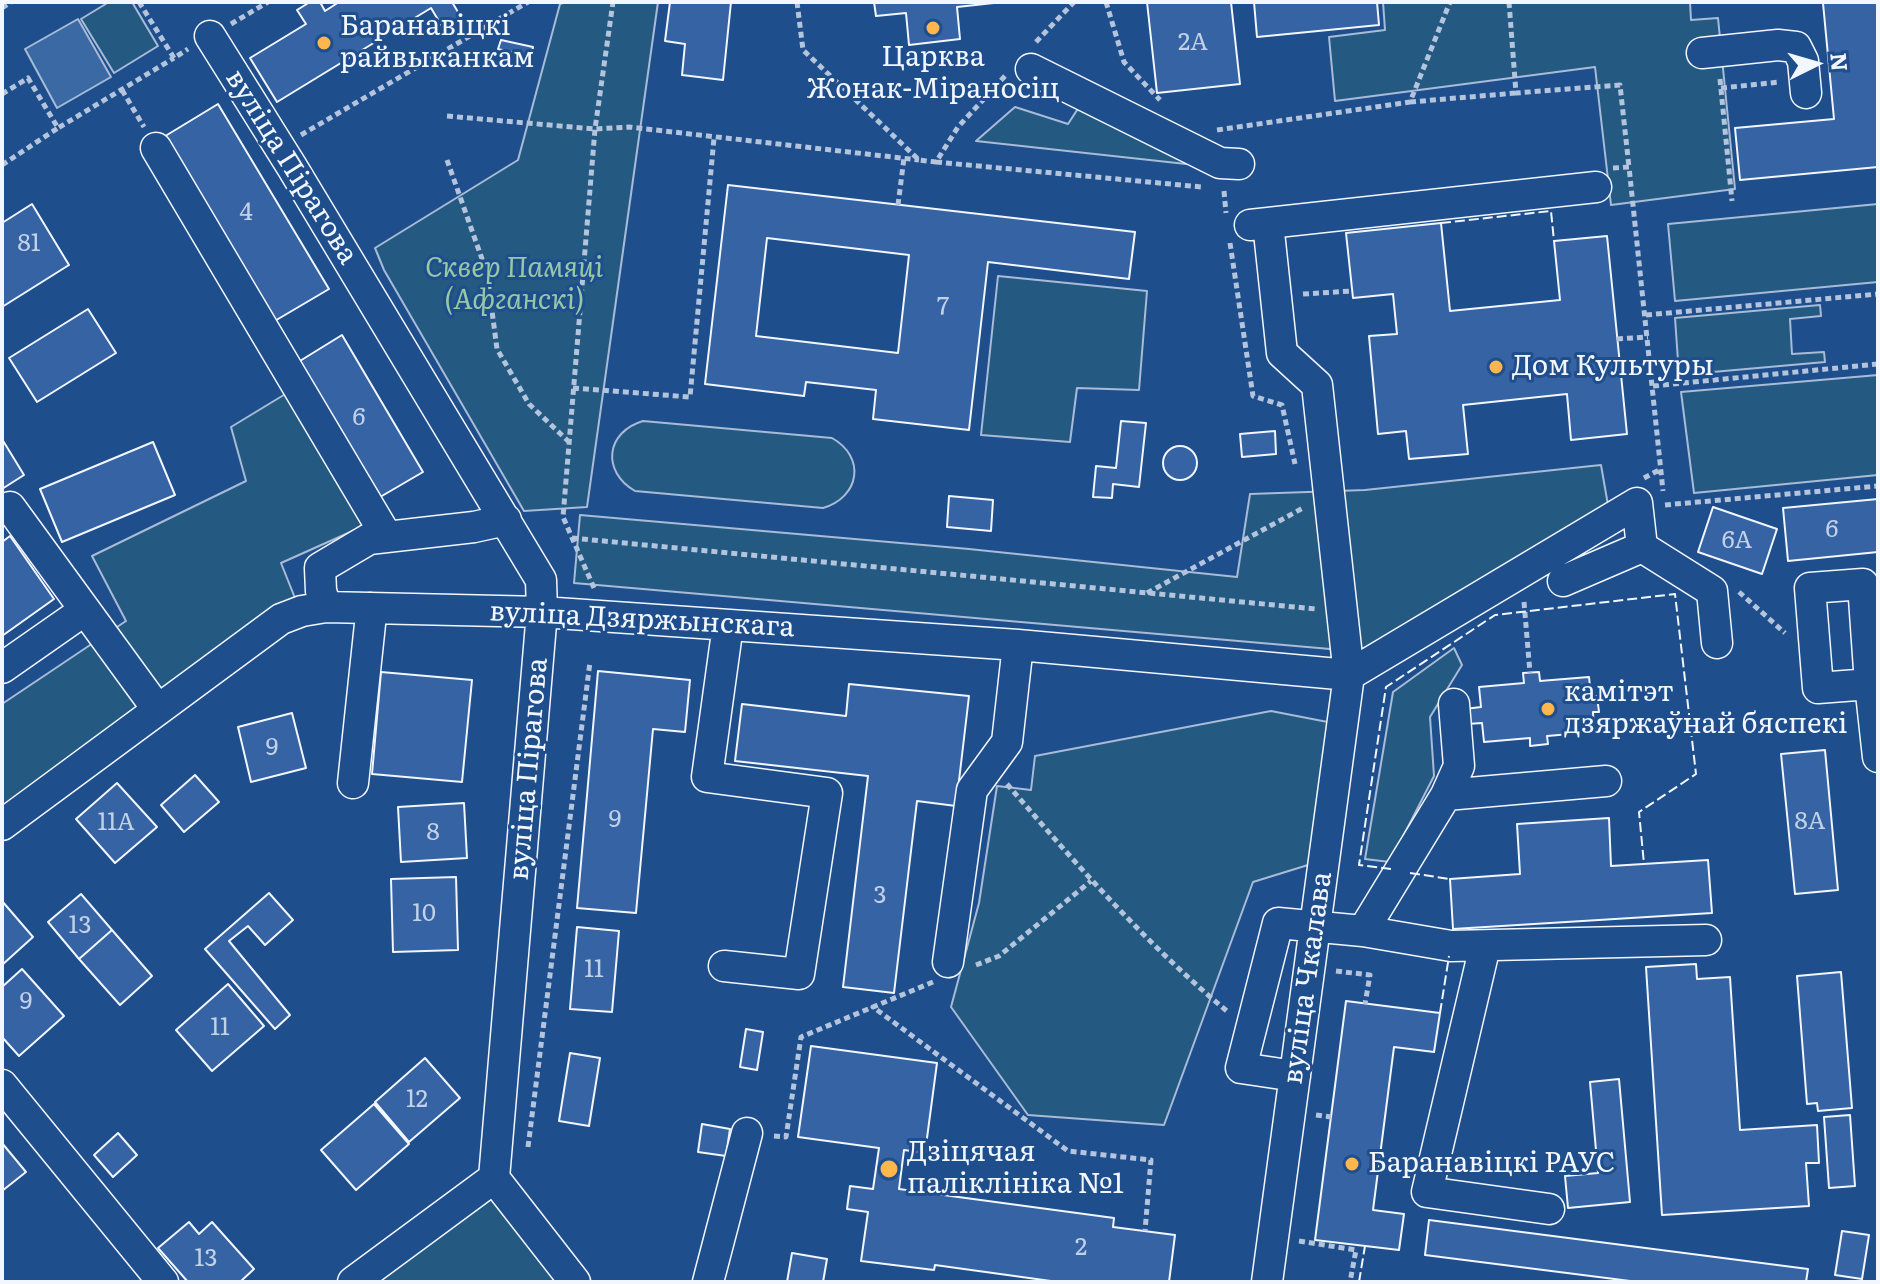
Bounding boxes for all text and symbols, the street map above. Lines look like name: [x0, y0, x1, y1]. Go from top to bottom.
place label: Баранавіцкі райвыканкам: [340, 10, 535, 76]
marker: Царква Жонак-Міраносіц: [924, 19, 942, 37]
north arrow: [1776, 24, 1856, 104]
house number: 2А: [1178, 29, 1208, 57]
marker: Баранавіцкі райвыканкам: [315, 34, 333, 52]
place label: Царква Жонак-Міраносіц: [807, 41, 1059, 107]
text: N: [1823, 51, 1858, 73]
street label: вуліца Пірагова: [218, 63, 364, 271]
house number: 4: [239, 199, 253, 227]
house number: 81: [18, 230, 40, 258]
park label: Сквер Памяці (Афганскі): [425, 252, 603, 318]
house number: 7: [937, 293, 949, 321]
place label: Дом Культуры: [1512, 350, 1714, 384]
marker: Дом Культуры: [1487, 358, 1505, 376]
house number: 6: [353, 404, 365, 432]
house number: 6: [1826, 516, 1838, 544]
house number: 6А: [1722, 527, 1752, 555]
street label: вуліца Дзяржынскага: [489, 595, 795, 645]
street label: вуліца Пірагова: [503, 656, 555, 882]
place label: камітэт дзяржаўнай бяспекі: [1564, 676, 1847, 742]
marker: камітэт дзяржаўнай бяспекі: [1539, 700, 1557, 718]
house number: 9: [266, 734, 278, 762]
house number: 9: [609, 806, 621, 834]
house number: 8А: [1795, 808, 1825, 836]
house number: 11А: [97, 809, 135, 837]
house number: 8: [426, 819, 440, 847]
street label: вуліца Чкалава: [1276, 870, 1340, 1086]
house number: 3: [873, 882, 887, 910]
house number: 10: [412, 900, 436, 928]
house number: 13: [69, 912, 91, 940]
house number: 11: [584, 956, 604, 984]
house number: 9: [20, 988, 32, 1016]
house number: 11: [210, 1014, 230, 1042]
house number: 12: [406, 1086, 428, 1114]
place label: Дзіцячая паліклініка №1: [907, 1136, 1124, 1202]
place label: Баранавіцкі РАУС: [1368, 1147, 1615, 1181]
marker: Баранавіцкі РАУС: [1343, 1155, 1361, 1173]
marker: Дзіцячая паліклініка №1: [878, 1158, 900, 1180]
house number: 2: [1075, 1234, 1087, 1262]
house number: 13: [195, 1245, 217, 1273]

